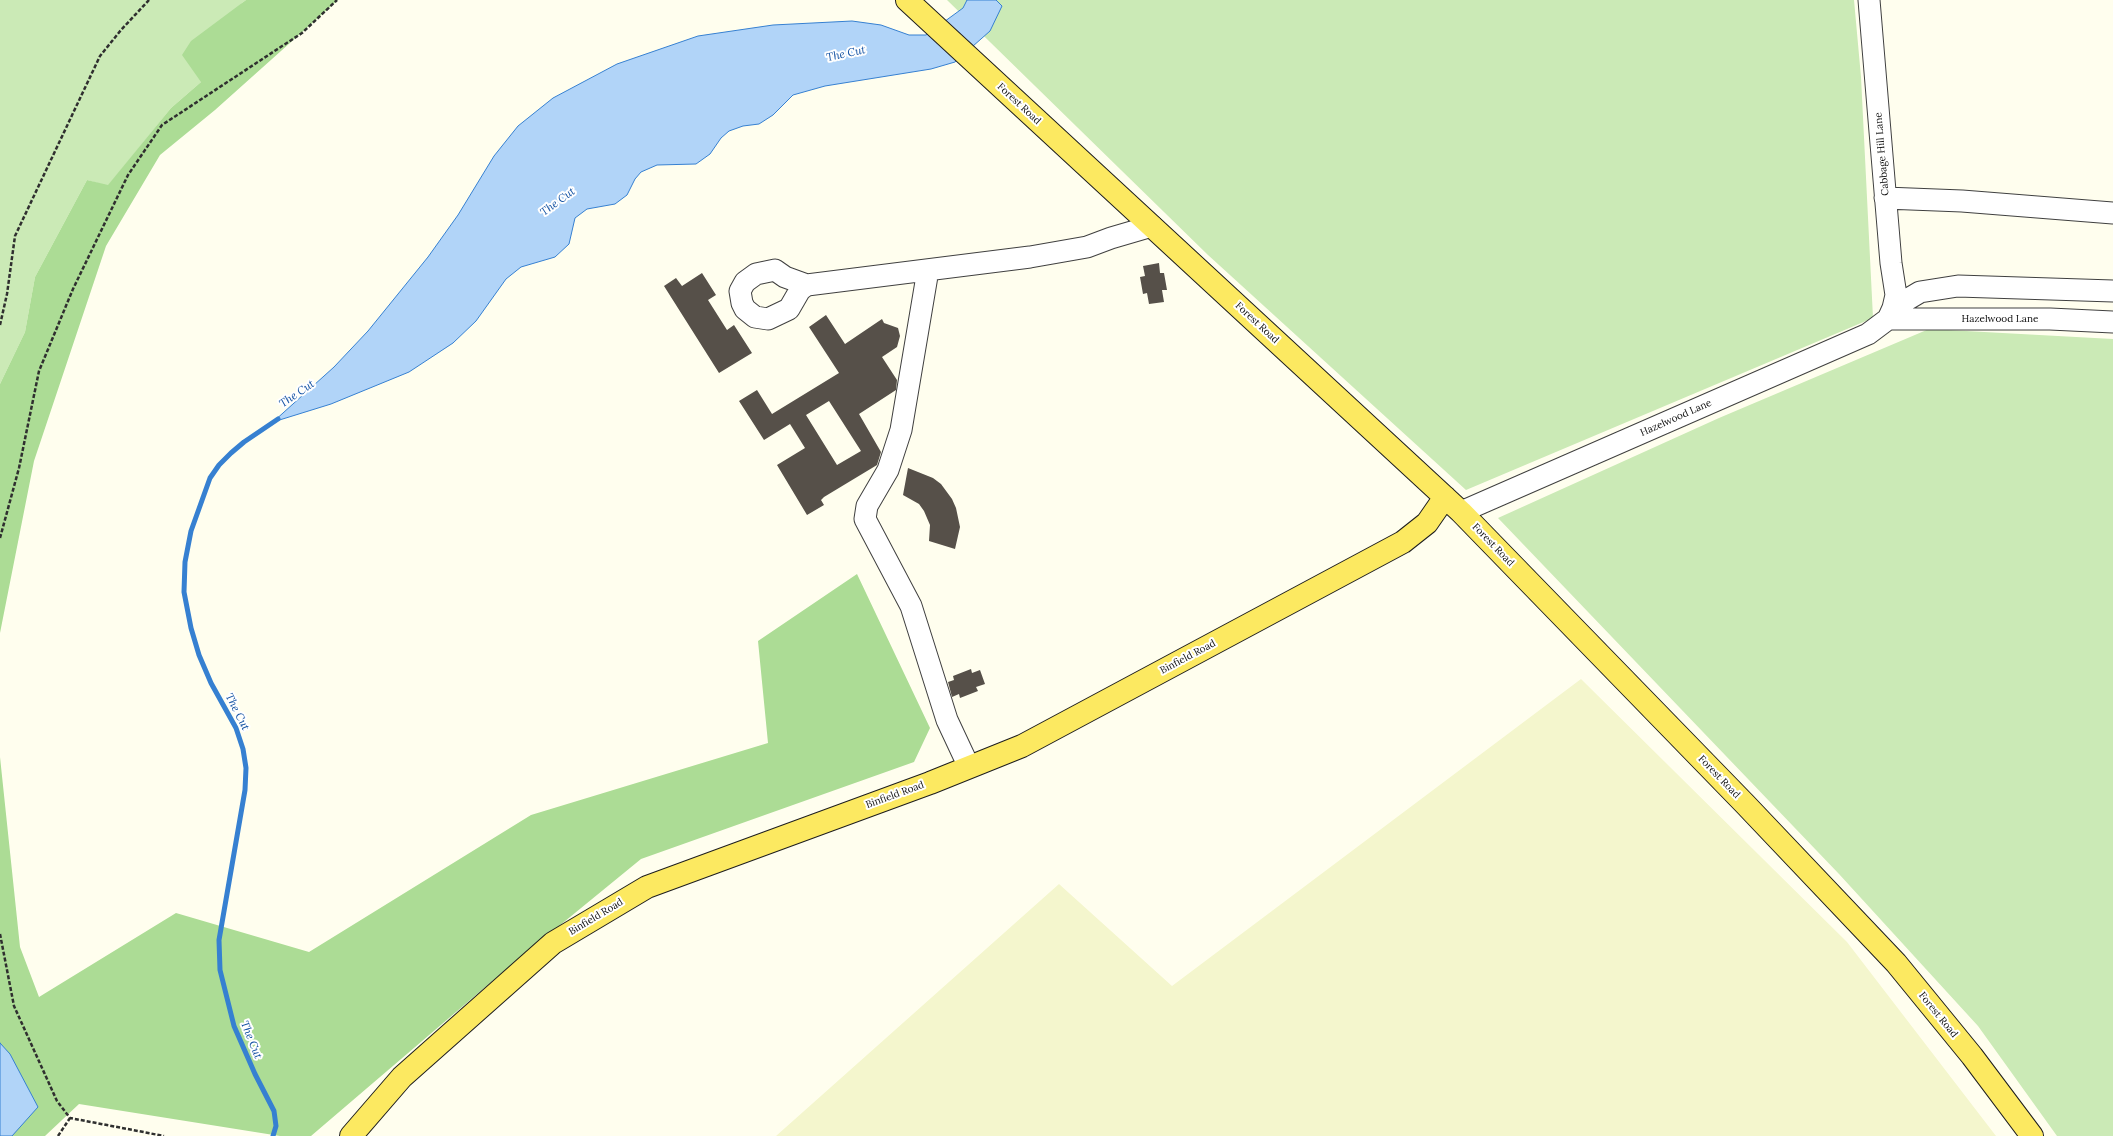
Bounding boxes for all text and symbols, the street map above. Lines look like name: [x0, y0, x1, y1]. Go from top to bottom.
water label: The Cut: [825, 43, 867, 65]
street label: Forest Road: [995, 81, 1043, 127]
street label: Cabbage Hill Lane: [1872, 112, 1892, 196]
water label: The Cut: [538, 185, 578, 219]
street label: Forest Road: [1233, 300, 1281, 346]
street label: Hazelwood Lane: [1962, 313, 2038, 325]
water label: The Cut: [277, 377, 317, 411]
street label: Hazelwood Lane: [1638, 397, 1714, 439]
street label: Forest Road: [1470, 521, 1516, 569]
street label: Binfield Road: [1158, 637, 1218, 677]
water label: The Cut: [222, 691, 252, 733]
street label: Forest Road: [1696, 753, 1742, 801]
street label: Binfield Road: [864, 779, 926, 811]
street label: Binfield Road: [567, 896, 625, 938]
street label: Forest Road: [1916, 990, 1960, 1040]
water label: The Cut: [237, 1019, 265, 1061]

